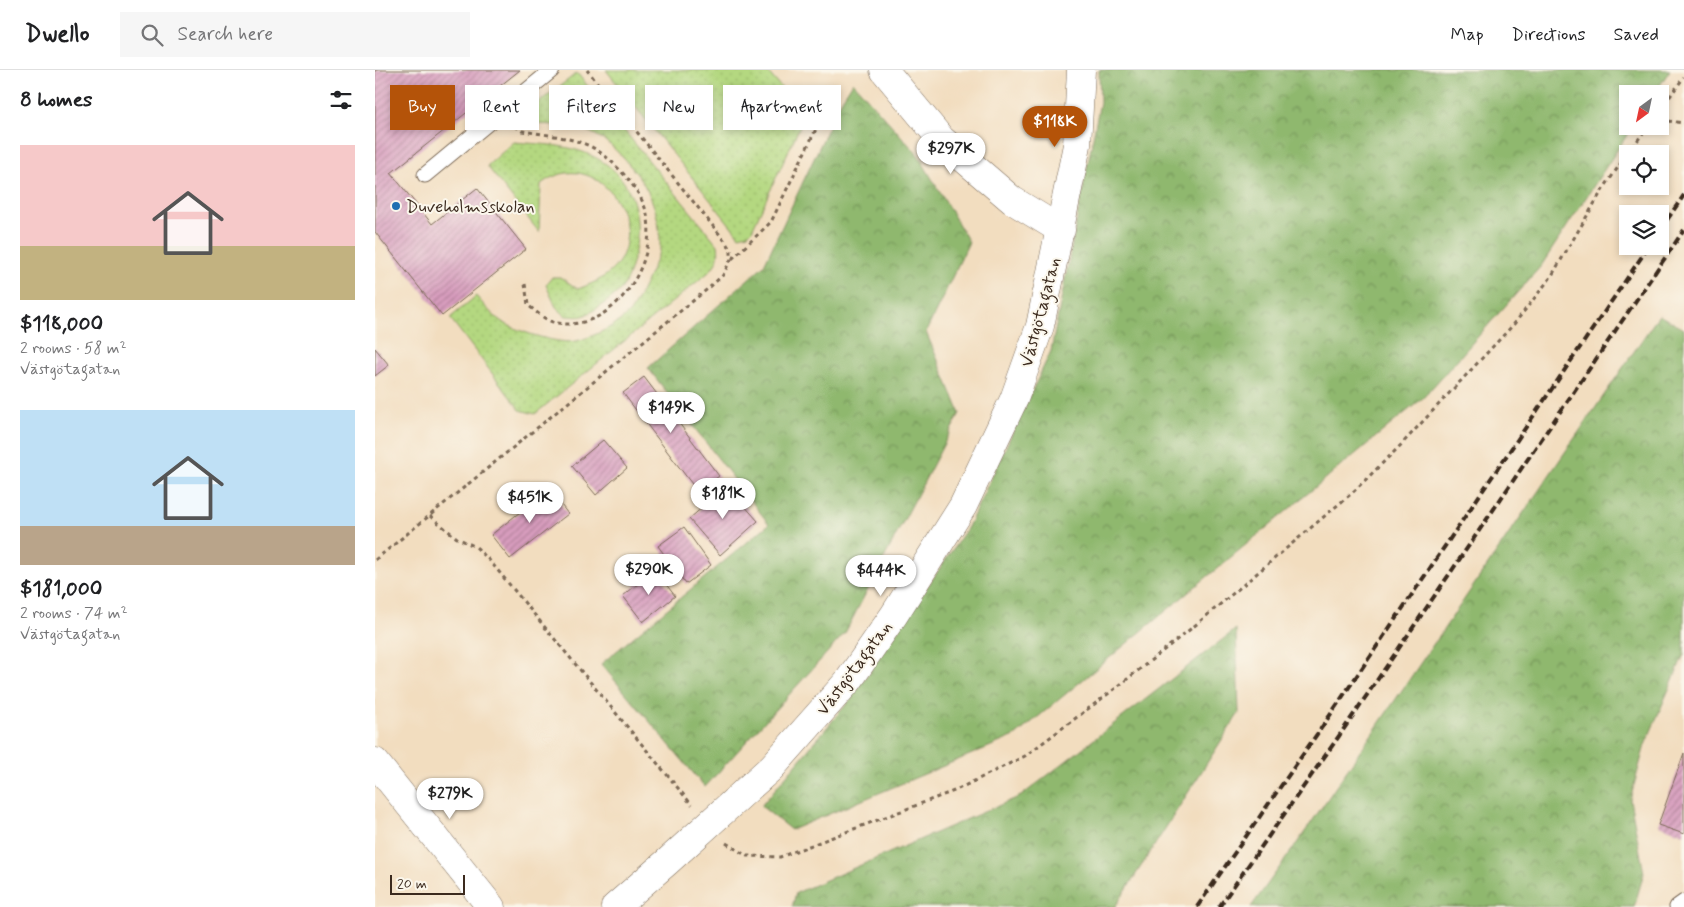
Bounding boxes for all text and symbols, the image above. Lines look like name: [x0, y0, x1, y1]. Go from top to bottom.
search box: [120, 12, 470, 57]
text: Dwello: [25, 19, 90, 50]
icon: search: [138, 21, 166, 49]
text: Search here: [178, 22, 273, 47]
text: Map: [1451, 23, 1484, 47]
text: Directions: [1512, 23, 1586, 47]
text: Saved: [1614, 23, 1659, 47]
chip: Buy: [390, 85, 455, 130]
chip: Rent: [465, 85, 539, 130]
chip: Filters: [549, 85, 635, 130]
chip: New: [645, 85, 713, 130]
chip: Apartment: [723, 85, 841, 130]
north arrow: [1619, 85, 1669, 135]
map controls: [1619, 85, 1669, 255]
text: 8 homes: [20, 86, 92, 114]
icon: filters: [327, 86, 355, 114]
pin: $118K: [1020, 106, 1090, 148]
text: $118K: [1033, 111, 1077, 132]
pin: $297K: [916, 132, 986, 175]
text: $297K: [927, 138, 975, 159]
button: locate: [1619, 145, 1669, 195]
icon: home: [143, 178, 233, 268]
place label: Duveholmsskolan: [406, 195, 535, 219]
marker: Duveholmsskolan: [390, 200, 402, 212]
button: layers: [1619, 205, 1669, 255]
street label: Västgötagatan: [1015, 255, 1069, 370]
text: $118,000: [20, 310, 103, 338]
text: 2 rooms · 58 m²: [20, 338, 126, 359]
text: Västgötagatan: [20, 359, 120, 380]
pin: $149K: [636, 392, 706, 434]
text: $149K: [648, 397, 694, 418]
icon: home: [143, 443, 233, 533]
pin: $181K: [688, 478, 758, 520]
pin: $451K: [495, 482, 565, 524]
text: $181K: [702, 483, 744, 504]
text: $451K: [508, 487, 552, 508]
pin: $290K: [614, 554, 684, 596]
pin: $444K: [846, 554, 916, 597]
text: $290K: [625, 559, 673, 580]
text: $444K: [856, 560, 906, 581]
text: $181,000: [20, 575, 102, 603]
text: 2 rooms · 74 m²: [20, 603, 128, 624]
street label: Västgötagatan: [811, 616, 900, 722]
text: Västgötagatan: [20, 624, 120, 645]
pin: $279K: [415, 778, 485, 820]
text: $279K: [427, 783, 473, 804]
scale bar: [390, 872, 465, 895]
text: 20 m: [397, 875, 427, 893]

